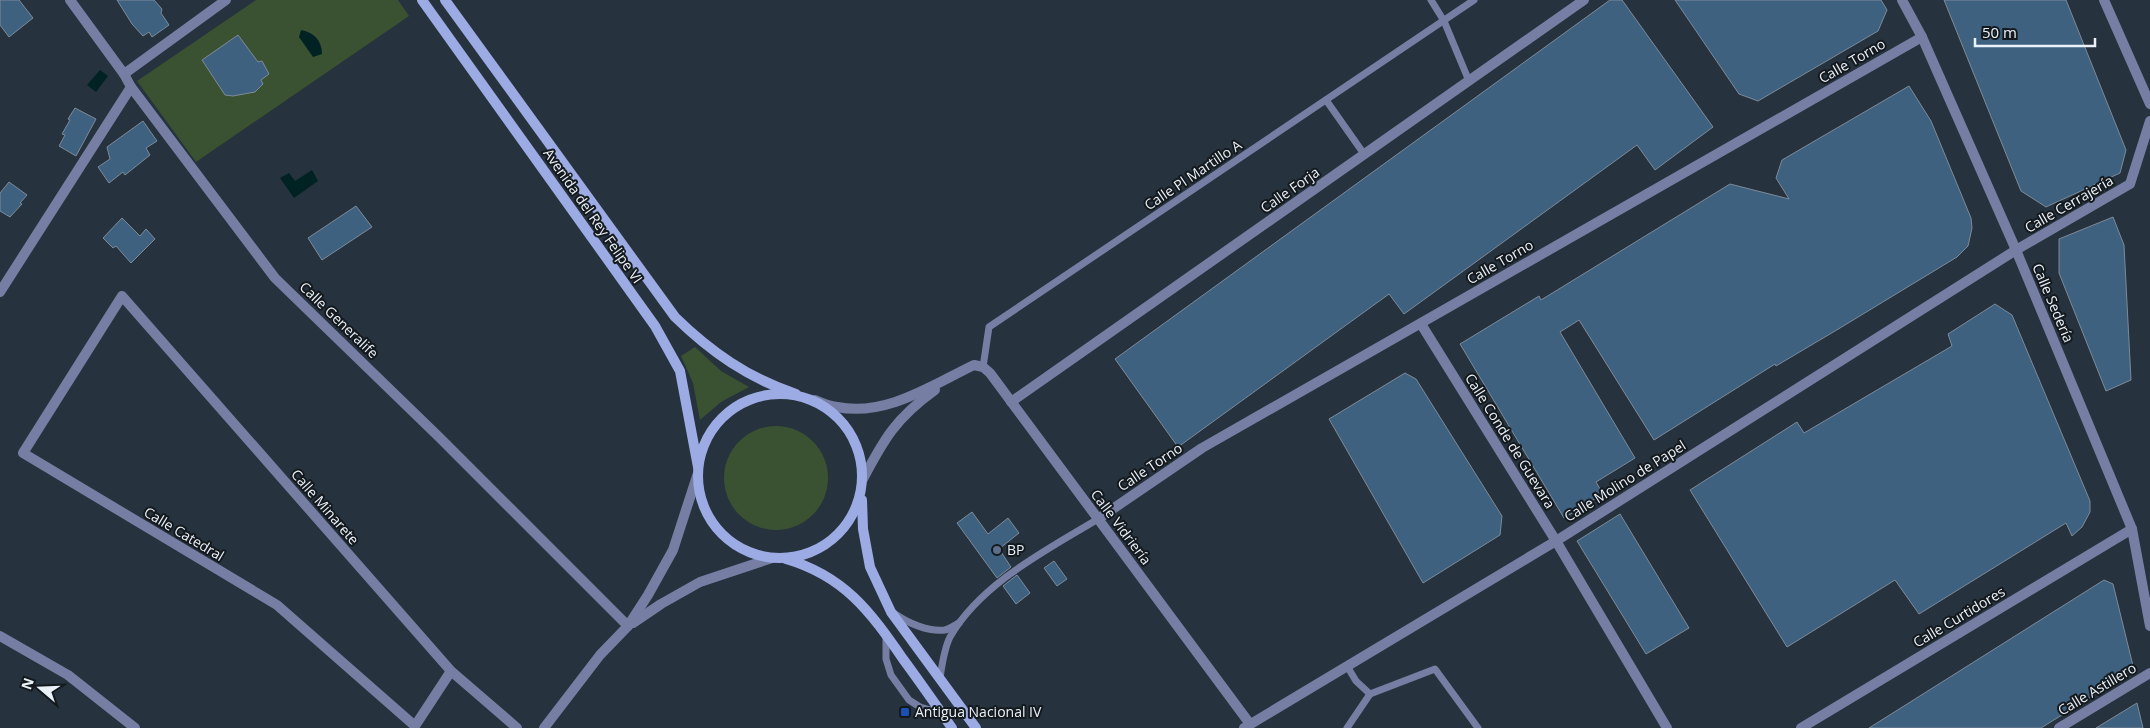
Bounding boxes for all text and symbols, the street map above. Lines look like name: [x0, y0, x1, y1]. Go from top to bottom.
scale bar: [1975, 15, 2095, 47]
text: 50 m: [1982, 22, 2017, 42]
street label: Calle Torno: [1815, 34, 1889, 87]
street label: Calle Pl Martillo A: [1140, 135, 1245, 214]
street label: Avenida del Rey Felipe VI: [539, 144, 647, 287]
street label: Calle Forja: [1256, 162, 1323, 217]
street label: Calle Cerrajería: [2021, 170, 2117, 237]
street label: Calle Torno: [1463, 235, 1537, 288]
street label: Calle Sedería: [2028, 260, 2079, 345]
street label: Calle Generalife: [296, 277, 383, 362]
street label: Calle Conde de Guevara: [1461, 370, 1560, 512]
street label: Calle Molino de Papel: [1560, 435, 1689, 526]
street label: Calle Torno: [1114, 438, 1186, 495]
street label: Calle Minarete: [287, 465, 364, 549]
street label: Calle Vidriería: [1087, 485, 1156, 568]
street label: Calle Catedral: [141, 502, 228, 565]
place label: BP: [1007, 540, 1024, 559]
marker: BP: [991, 544, 1003, 556]
street label: Calle Curtidores: [1909, 581, 2009, 652]
street label: Calle Astillero: [2054, 658, 2139, 719]
north arrow: [15, 663, 65, 713]
text: N: [16, 675, 38, 692]
place label: Antigua Nacional IV: [915, 702, 1042, 721]
marker: Antigua Nacional IV: [899, 706, 911, 718]

